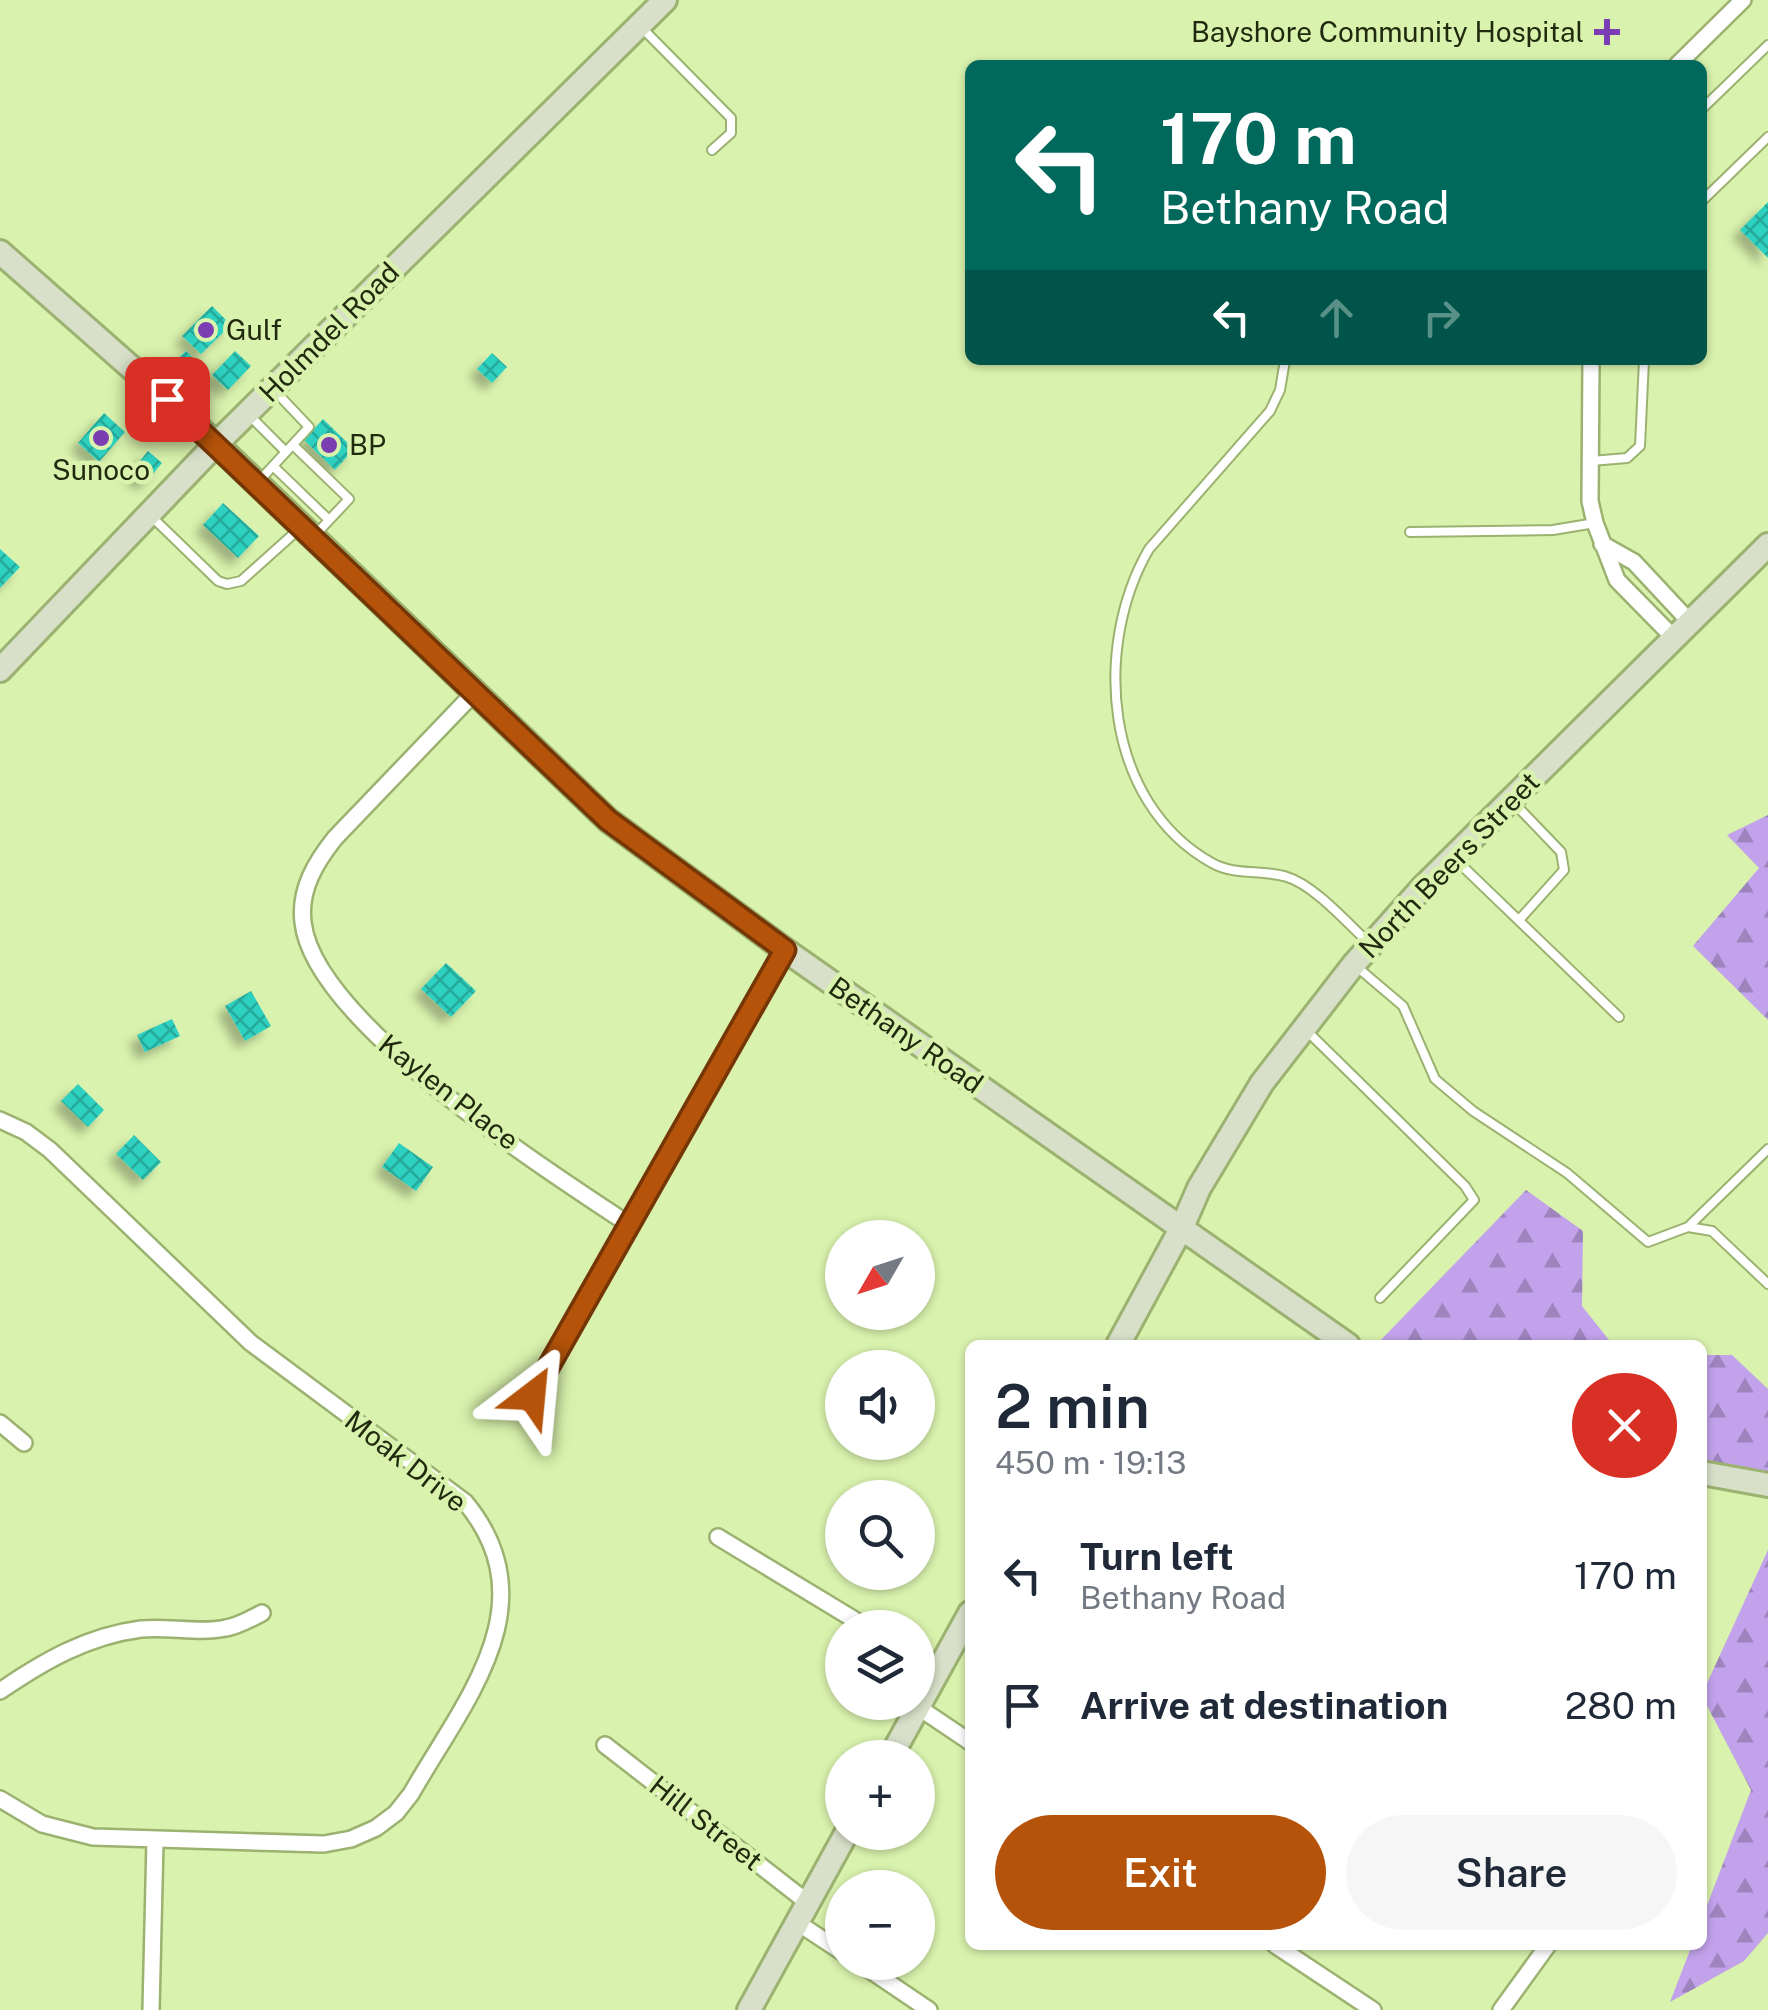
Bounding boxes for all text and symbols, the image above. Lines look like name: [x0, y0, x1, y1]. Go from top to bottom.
place label: Bayshore Community Hospital: [1191, 15, 1584, 48]
marker: Bayshore Community Hospital: [1594, 19, 1620, 45]
text: 170 m: [1160, 97, 1357, 180]
icon: left: [995, 100, 1125, 230]
text: Bethany Road: [1160, 181, 1450, 234]
street label: Holmdel Road: [252, 255, 405, 408]
icon: left: [1204, 290, 1259, 345]
icon: ahead: [1309, 290, 1364, 345]
icon: right: [1414, 290, 1469, 345]
place label: Gulf: [226, 313, 282, 346]
marker: Gulf: [195, 319, 217, 341]
pin: [125, 357, 210, 442]
icon: arrive: [140, 372, 195, 427]
marker: Sunoco: [90, 427, 112, 449]
place label: BP: [349, 428, 386, 461]
marker: BP: [318, 434, 340, 456]
place label: Sunoco: [52, 453, 150, 486]
street label: North Beers Street: [1352, 765, 1546, 964]
street label: Bethany Road: [823, 969, 990, 1100]
street label: Kaylen Place: [373, 1027, 526, 1156]
north arrow: [825, 1220, 935, 1330]
map controls: [825, 1220, 935, 1980]
position arrow: [480, 1344, 584, 1448]
button: sound: [825, 1350, 935, 1460]
text: 2 min: [995, 1371, 1150, 1442]
button: close: [1572, 1373, 1677, 1478]
street label: Moak Drive: [339, 1403, 474, 1518]
text: 450 m · 19:13: [995, 1444, 1186, 1481]
button: search: [825, 1480, 935, 1590]
text: Turn left: [1080, 1534, 1234, 1579]
icon: left: [995, 1548, 1050, 1603]
text: 170 m: [1574, 1553, 1677, 1598]
text: Bethany Road: [1080, 1579, 1286, 1616]
button: layers: [825, 1610, 935, 1720]
icon: arrive: [995, 1678, 1050, 1733]
text: Arrive at destination: [1080, 1683, 1448, 1728]
text: 280 m: [1565, 1683, 1677, 1728]
button: +: [825, 1740, 935, 1850]
street label: Hill Street: [643, 1768, 769, 1877]
button: Exit: [995, 1815, 1326, 1930]
button: Share: [1346, 1815, 1677, 1930]
button: −: [825, 1870, 935, 1980]

